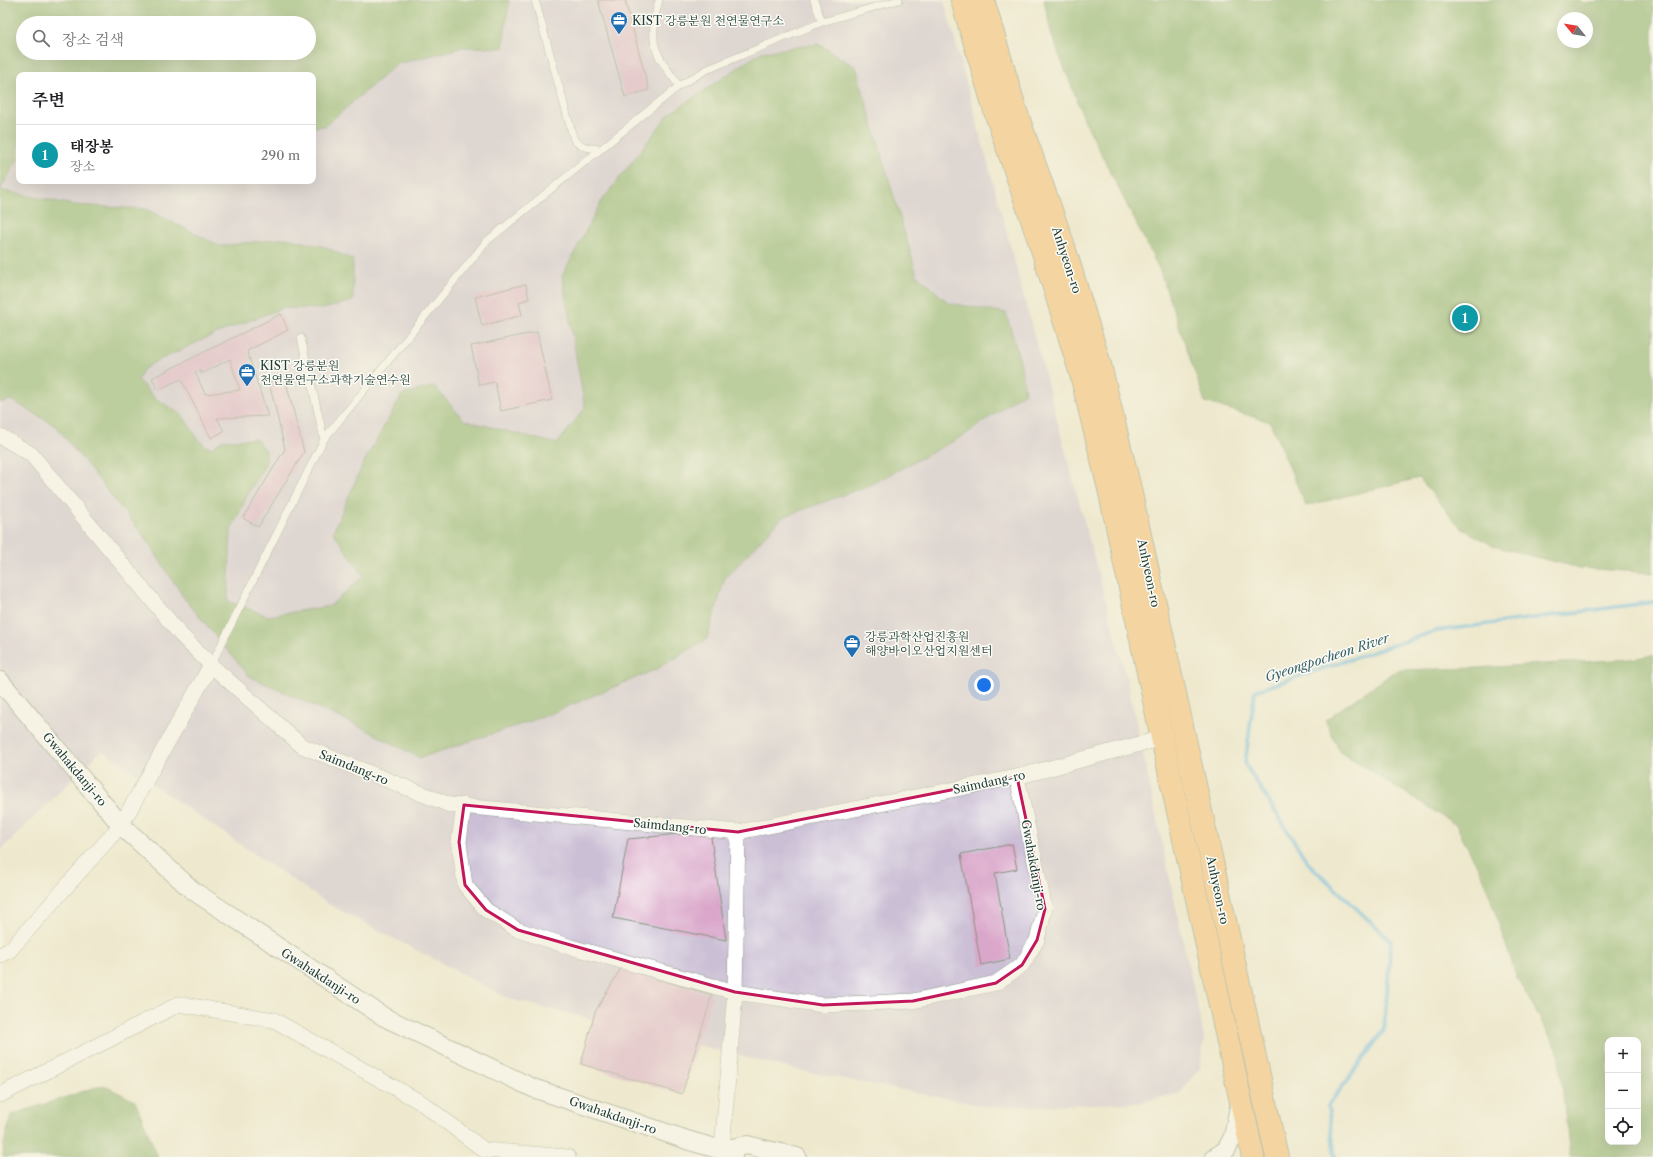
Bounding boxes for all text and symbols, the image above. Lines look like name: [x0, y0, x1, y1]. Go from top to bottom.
office icon: KIST 강릉분원 천연물연구소: [609, 10, 629, 35]
north arrow: [1557, 12, 1593, 48]
place label: KIST 강릉분원 천연물연구소: [632, 13, 784, 28]
search box: [16, 16, 316, 60]
icon: search: [30, 27, 52, 49]
text: 장소 검색: [62, 30, 124, 49]
text: 주변: [32, 90, 65, 110]
text: 태장봉: [70, 137, 113, 156]
text: 1: [42, 147, 48, 163]
text: 290 m: [261, 147, 300, 163]
text: 장소: [70, 158, 95, 174]
street label: Anhyeon-ro: [1049, 224, 1085, 295]
pin: 1: [1452, 303, 1478, 333]
place label: KIST 강릉분원 천연물연구소과학기술연수원: [260, 358, 411, 387]
office icon: KIST 강릉분원 천연물연구소과학기술연수원: [237, 362, 257, 387]
street label: Anhyeon-ro: [1134, 537, 1164, 608]
place label: 강릉과학산업진흥원 해양바이오산업지원센터: [865, 629, 993, 658]
water label: Gyeongpocheon River: [1263, 629, 1392, 685]
office icon: 강릉과학산업진흥원 해양바이오산업지원센터: [842, 633, 862, 658]
your location: [974, 675, 994, 695]
street label: Gwahakdanji-ro: [40, 729, 110, 809]
street label: Saimdang-ro: [317, 746, 391, 788]
street label: Saimdang-ro: [951, 767, 1027, 797]
street label: Saimdang-ro: [633, 815, 707, 837]
street label: Gwahakdanji-ro: [1019, 818, 1049, 912]
street label: Anhyeon-ro: [1203, 854, 1233, 925]
street label: Gwahakdanji-ro: [278, 945, 364, 1007]
map controls: [1605, 1037, 1641, 1145]
button: +: [1605, 1037, 1641, 1073]
button: −: [1605, 1073, 1641, 1109]
street label: Gwahakdanji-ro: [567, 1093, 659, 1137]
button: locate: [1605, 1109, 1641, 1145]

